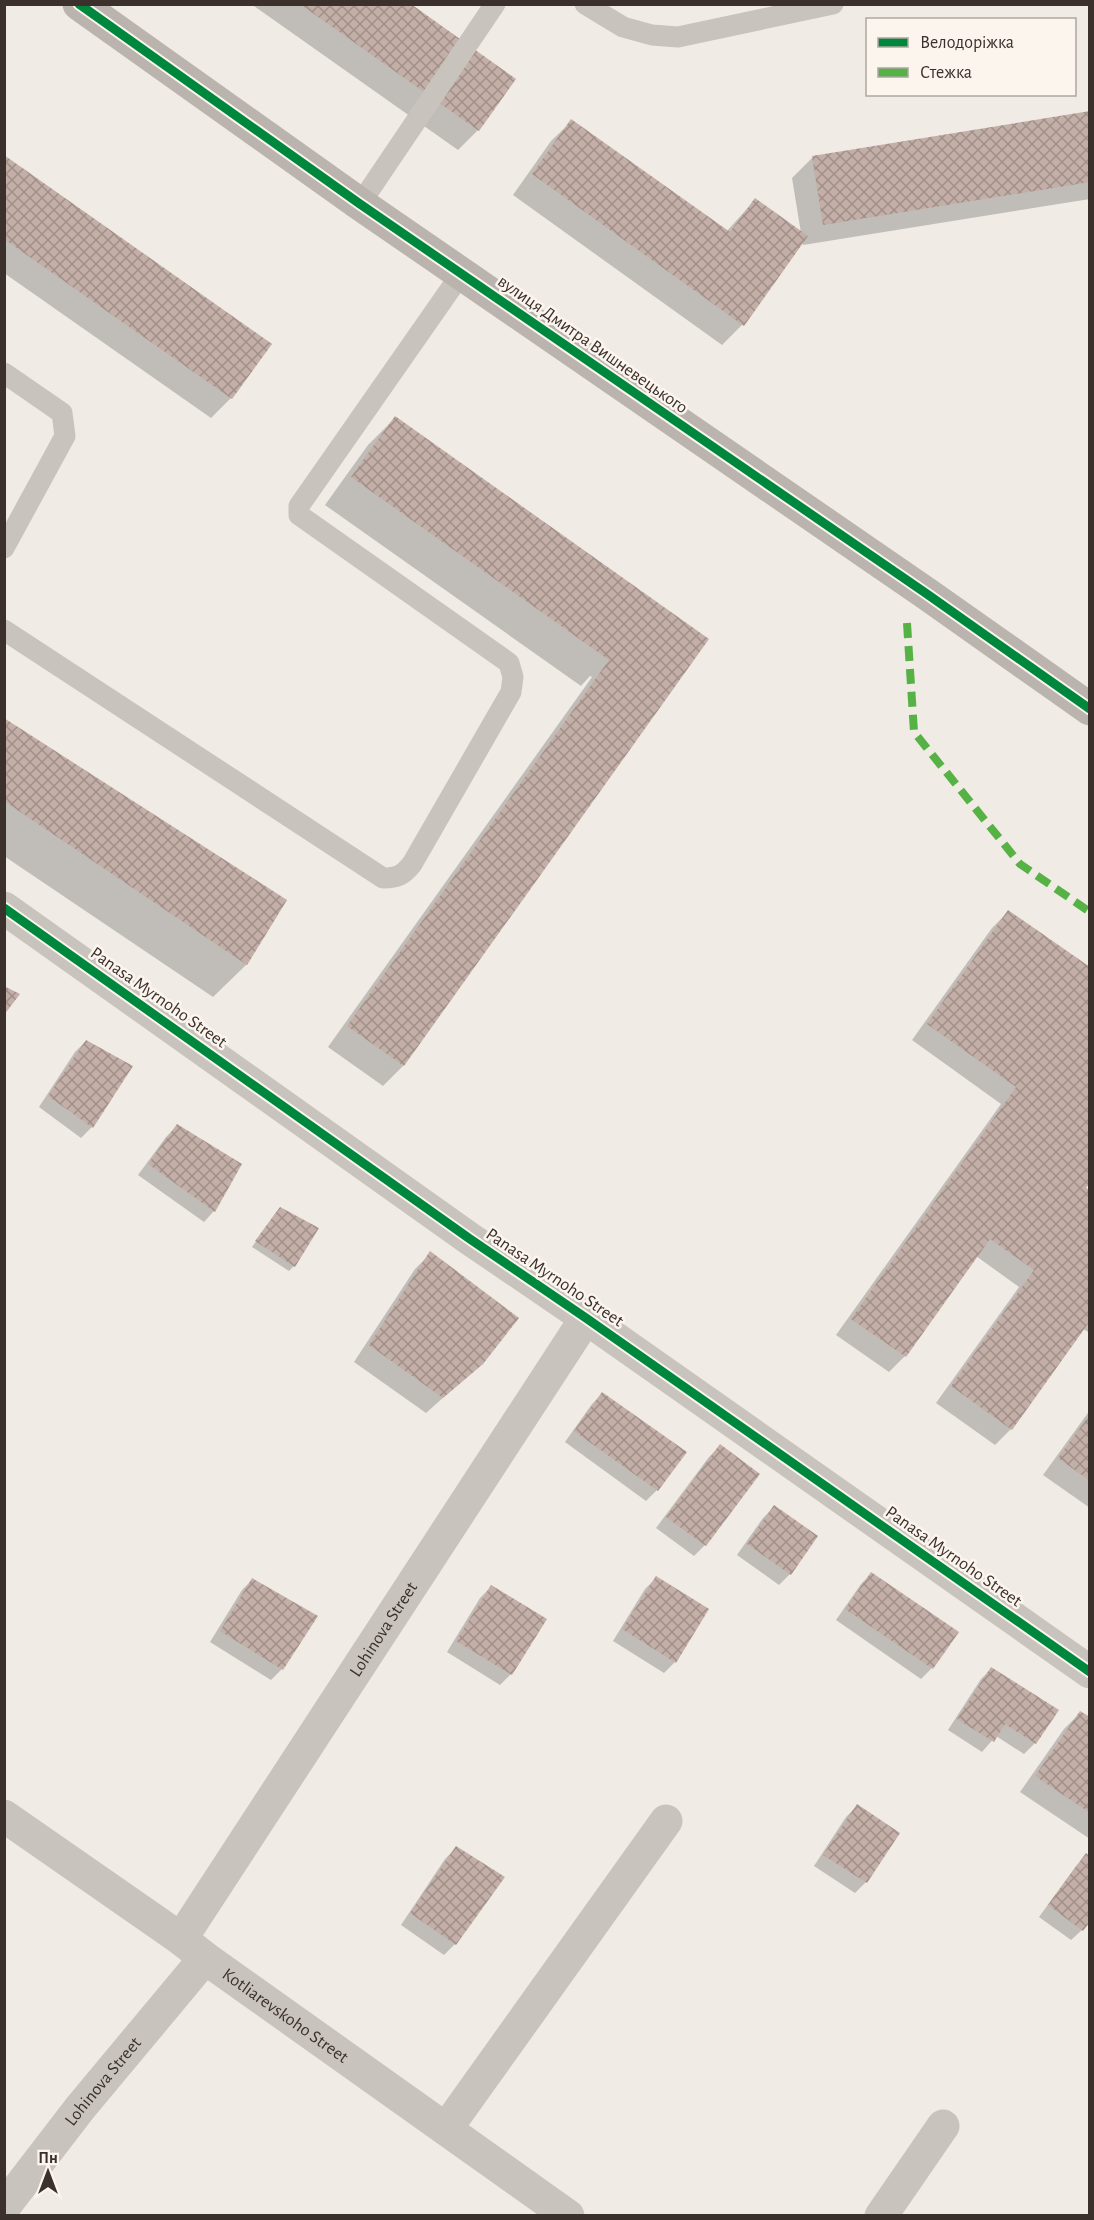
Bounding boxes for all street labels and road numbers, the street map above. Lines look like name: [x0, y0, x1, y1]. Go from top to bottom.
street label: вулиця Дмитра Вишневецького: [494, 272, 691, 417]
street label: Panasa Myrnoho Street: [87, 944, 230, 1052]
street label: Panasa Myrnoho Street: [482, 1225, 627, 1331]
street label: Panasa Myrnoho Street: [882, 1503, 1025, 1611]
street label: Lohinova Street: [347, 1579, 421, 1680]
street label: Kotliarevskoho Street: [219, 1965, 351, 2067]
street label: Lohinova Street: [62, 2034, 145, 2129]

